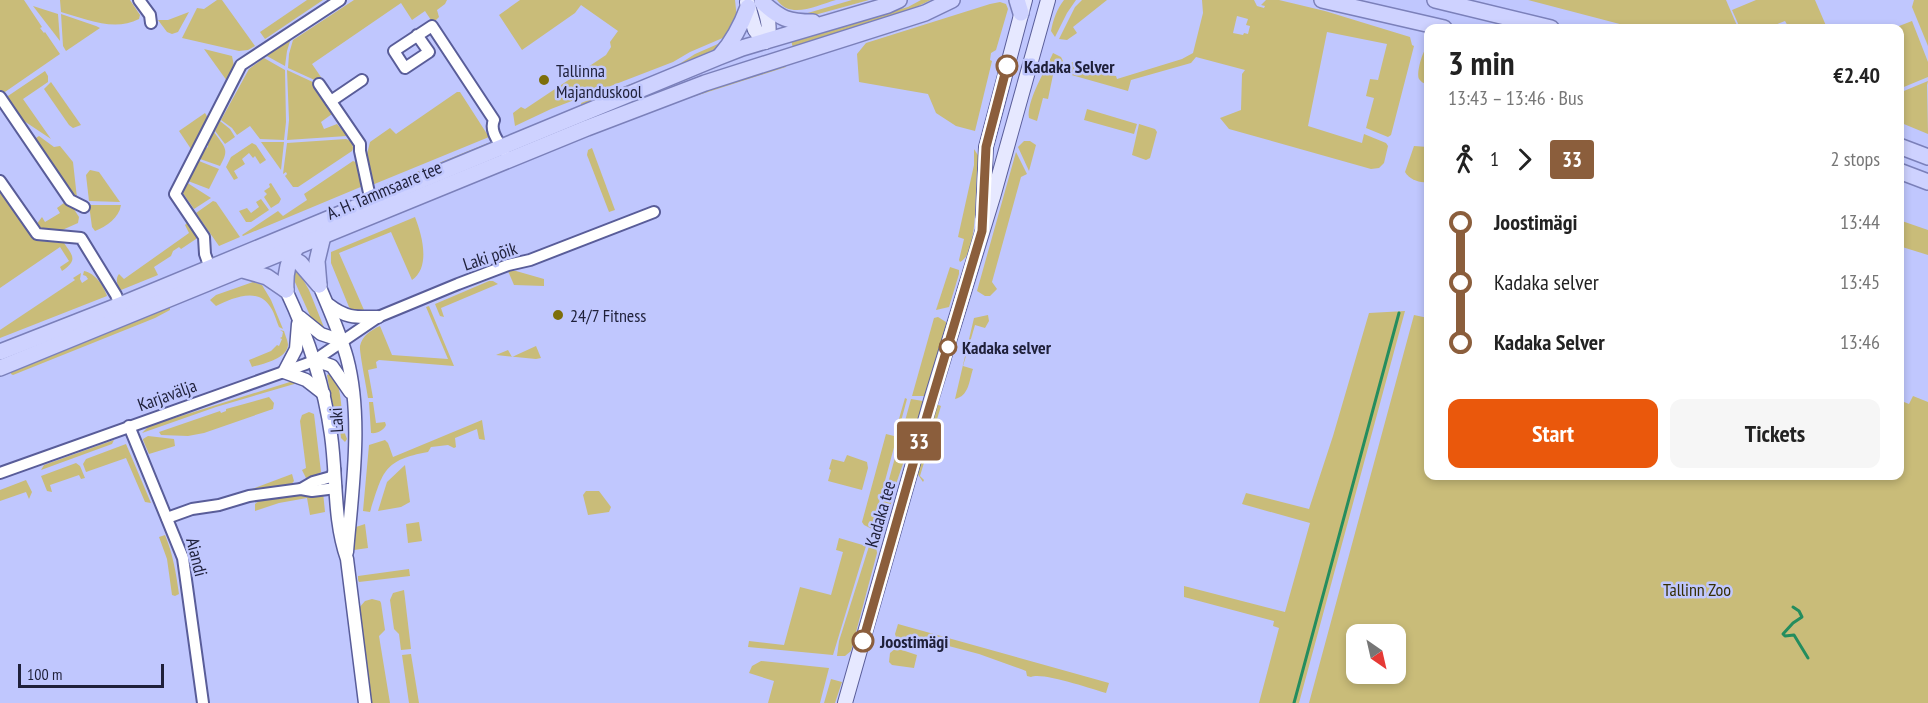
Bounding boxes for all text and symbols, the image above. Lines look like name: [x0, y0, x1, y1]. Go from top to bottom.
text: 3 min: [1448, 41, 1515, 84]
marker: Kadaka Selver: [996, 55, 1018, 77]
place label: Kadaka Selver: [1024, 55, 1115, 78]
place label: Tallinna Majanduskool: [556, 59, 643, 103]
text: €2.40: [1833, 61, 1880, 89]
marker: Tallinna Majanduskool: [537, 73, 551, 87]
text: 13:43 – 13:46 · Bus: [1448, 85, 1583, 111]
icon: walk: [1448, 143, 1481, 176]
icon: forward: [1508, 143, 1541, 176]
text: 1: [1490, 146, 1499, 172]
text: 33: [1562, 146, 1582, 173]
text: 2 stops: [1831, 146, 1880, 172]
street label: A. H. Tammsaare tee: [323, 155, 445, 225]
text: Joostimägi: [1494, 208, 1577, 236]
text: 13:44: [1840, 209, 1880, 235]
street label: Laki põik: [460, 236, 520, 276]
text: Kadaka selver: [1494, 268, 1599, 296]
text: 13:45: [1840, 269, 1880, 295]
place label: 24/7 Fitness: [570, 304, 646, 327]
marker: 24/7 Fitness: [551, 308, 565, 322]
text: Kadaka Selver: [1494, 328, 1605, 356]
text: 13:46: [1840, 329, 1880, 355]
place label: Kadaka selver: [962, 336, 1052, 359]
marker: Kadaka selver: [939, 338, 957, 356]
street label: Karjavälja: [134, 374, 200, 416]
button: Start: [1448, 399, 1658, 468]
button: Tickets: [1670, 399, 1880, 468]
street label: Laki: [324, 407, 348, 433]
line badge: 33: [892, 422, 946, 460]
text: 33: [909, 428, 929, 455]
street label: Kadaka tee: [860, 478, 900, 550]
street label: Aiandi: [181, 535, 213, 579]
park label: Tallinn Zoo: [1663, 578, 1731, 601]
north arrow: [1346, 624, 1406, 684]
map controls: [1346, 624, 1406, 684]
marker: Joostimägi: [852, 630, 874, 652]
place label: Joostimägi: [879, 630, 948, 653]
scale bar: [18, 661, 164, 688]
text: 100 m: [27, 664, 62, 684]

